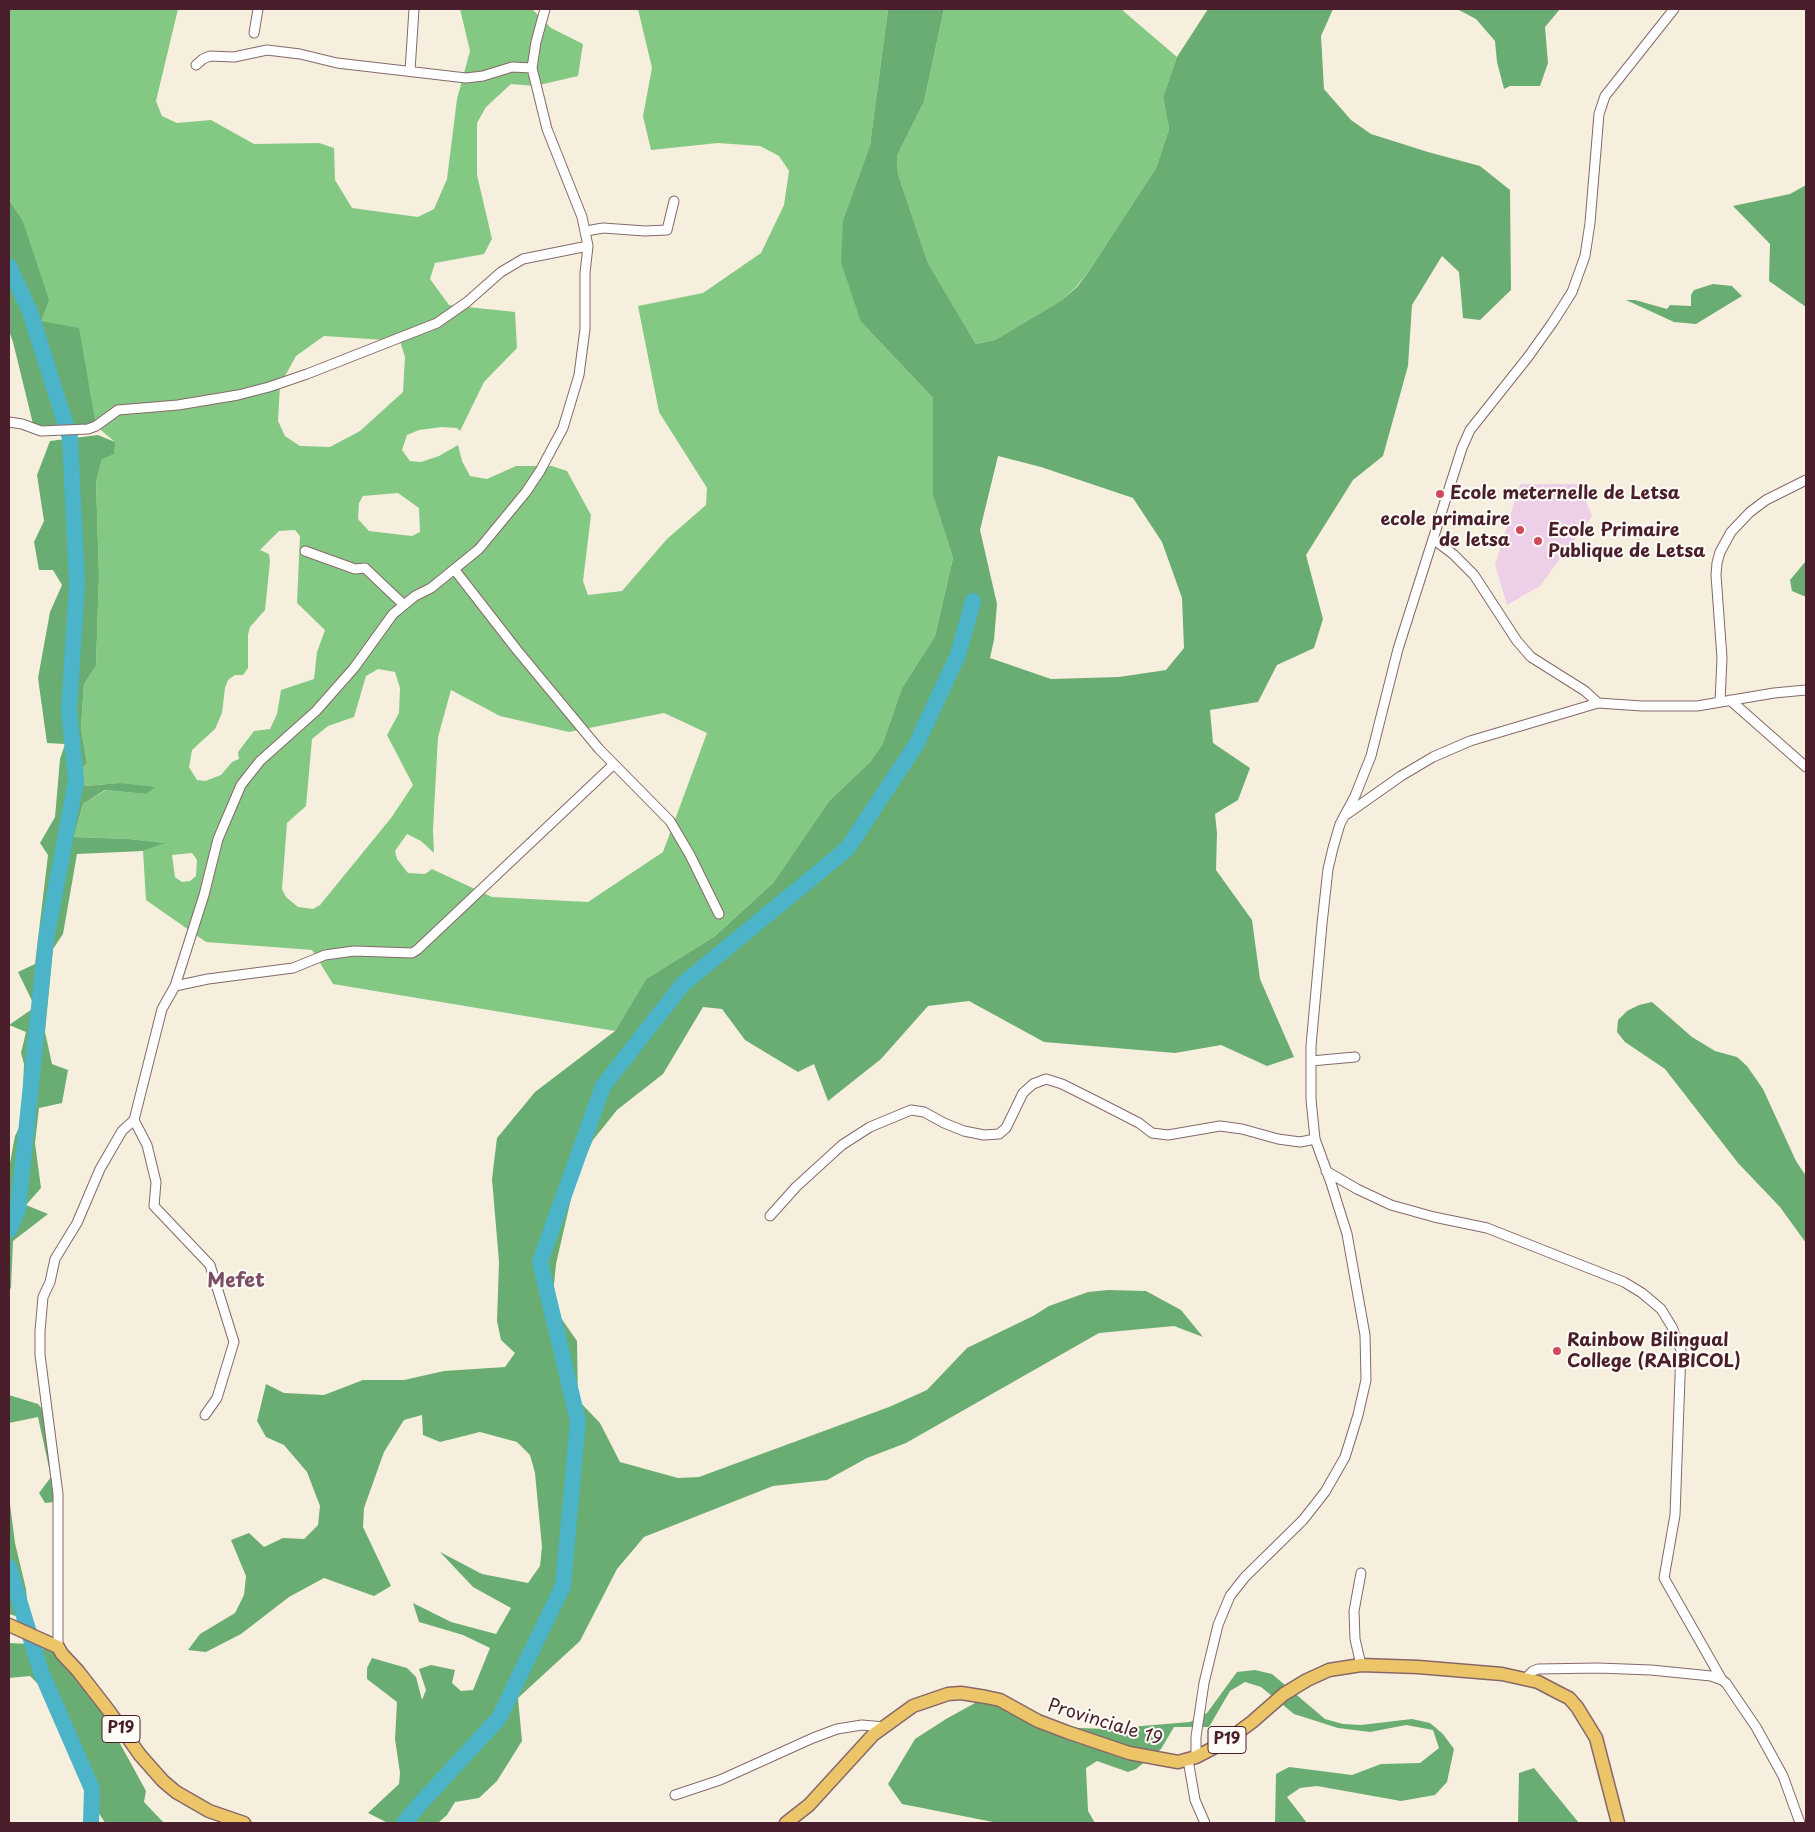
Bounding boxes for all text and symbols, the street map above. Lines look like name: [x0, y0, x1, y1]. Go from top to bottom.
place label: Ecole meternelle de Letsa: [1450, 483, 1680, 505]
marker: Ecole meternelle de Letsa: [1434, 488, 1446, 500]
place label: ecole primaire de letsa: [1381, 509, 1510, 552]
place label: Ecole Primaire Publique de Letsa: [1548, 520, 1705, 562]
marker: ecole primaire de letsa: [1514, 524, 1526, 536]
marker: Ecole Primaire Publique de Letsa: [1532, 535, 1544, 547]
district label: Mefet: [207, 1269, 265, 1293]
place label: Rainbow Bilingual College (RAIBICOL): [1567, 1330, 1741, 1372]
marker: Rainbow Bilingual College (RAIBICOL): [1551, 1345, 1563, 1357]
street label: Provinciale 19: [1045, 1695, 1165, 1751]
road number: P19: [102, 1716, 140, 1742]
road number: P19: [1208, 1726, 1246, 1754]

